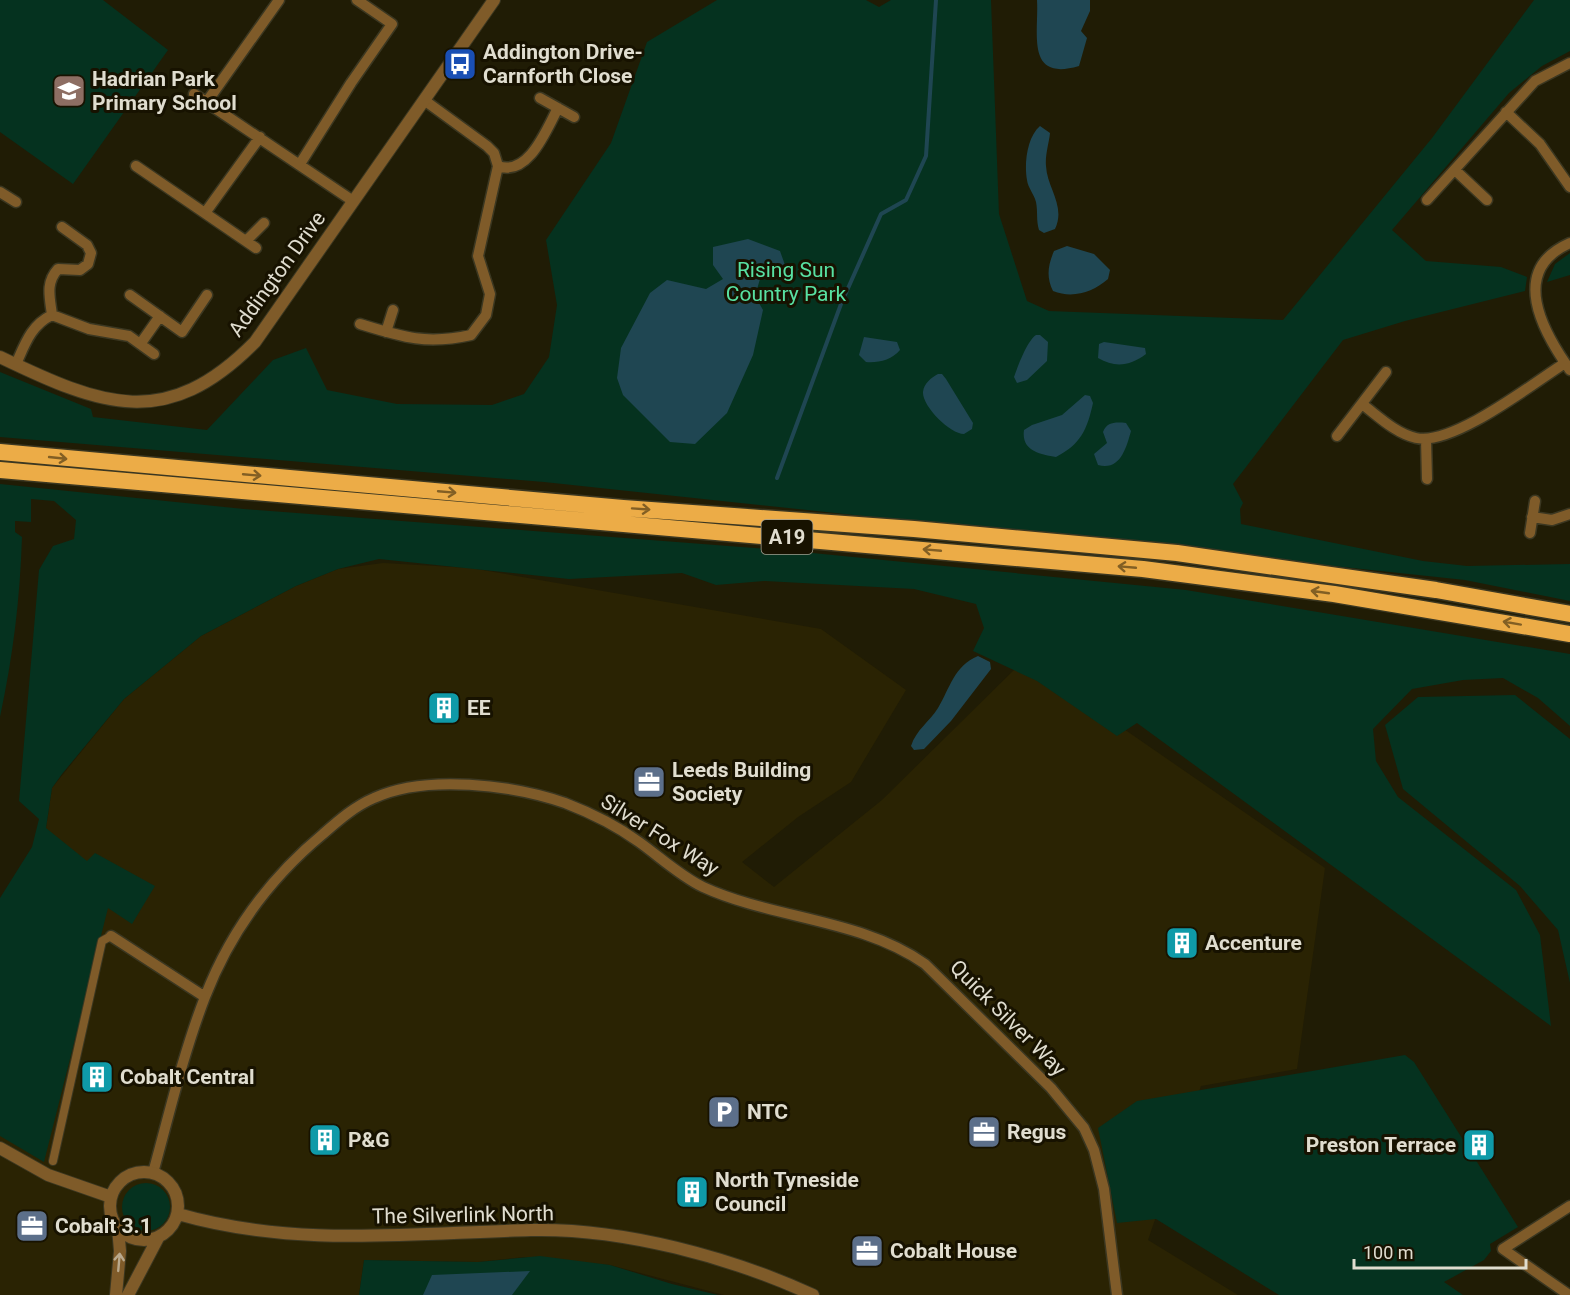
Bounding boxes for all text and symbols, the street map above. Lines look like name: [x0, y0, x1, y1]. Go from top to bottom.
place label: Addington Drive- Carnforth Close: [483, 40, 643, 88]
bus stop icon: Addington Drive- Carnforth Close: [442, 46, 478, 82]
place label: Hadrian Park Primary School: [92, 67, 237, 115]
school or university icon: Hadrian Park Primary School: [51, 73, 87, 109]
street label: Addington Drive: [224, 207, 330, 341]
park label: Rising Sun Country Park: [726, 258, 847, 306]
one-way arrow: [48, 453, 68, 464]
one-way arrow: [242, 470, 262, 481]
one-way arrow: [436, 487, 456, 498]
one-way arrow: [630, 504, 650, 515]
road number: A19: [762, 520, 812, 554]
one-way arrow: [923, 544, 943, 555]
one-way arrow: [1117, 561, 1137, 572]
one-way arrow: [1311, 587, 1330, 598]
one-way arrow: [1503, 617, 1523, 628]
building icon: EE: [426, 690, 462, 726]
place label: EE: [467, 696, 491, 720]
place label: Leeds Building Society: [672, 758, 811, 806]
office icon: Leeds Building Society: [631, 764, 667, 800]
street label: Silver Fox Way: [597, 789, 723, 881]
building icon: Accenture: [1164, 925, 1200, 961]
place label: Accenture: [1205, 931, 1302, 955]
street label: Quick Silver Way: [945, 955, 1071, 1081]
building icon: Cobalt Central: [79, 1059, 115, 1095]
place label: Cobalt Central: [120, 1065, 255, 1089]
parking icon: NTC: [706, 1094, 742, 1130]
place label: NTC: [747, 1100, 788, 1124]
office icon: Regus: [966, 1114, 1002, 1150]
place label: Regus: [1007, 1120, 1067, 1144]
building icon: P&G: [307, 1122, 343, 1158]
building icon: Preston Terrace: [1461, 1127, 1497, 1163]
place label: P&G: [348, 1128, 390, 1152]
place label: Preston Terrace: [1306, 1133, 1456, 1157]
place label: North Tyneside Council: [715, 1168, 859, 1216]
building icon: North Tyneside Council: [674, 1174, 710, 1210]
street label: The Silverlink North: [372, 1201, 554, 1229]
office icon: Cobalt 3.1: [14, 1208, 50, 1244]
place label: Cobalt 3.1: [55, 1214, 152, 1238]
scale bar: [1354, 1232, 1526, 1270]
office icon: Cobalt House: [849, 1233, 885, 1269]
place label: Cobalt House: [890, 1239, 1017, 1263]
text: 100 m: [1363, 1242, 1414, 1263]
one-way arrow: [114, 1252, 125, 1272]

